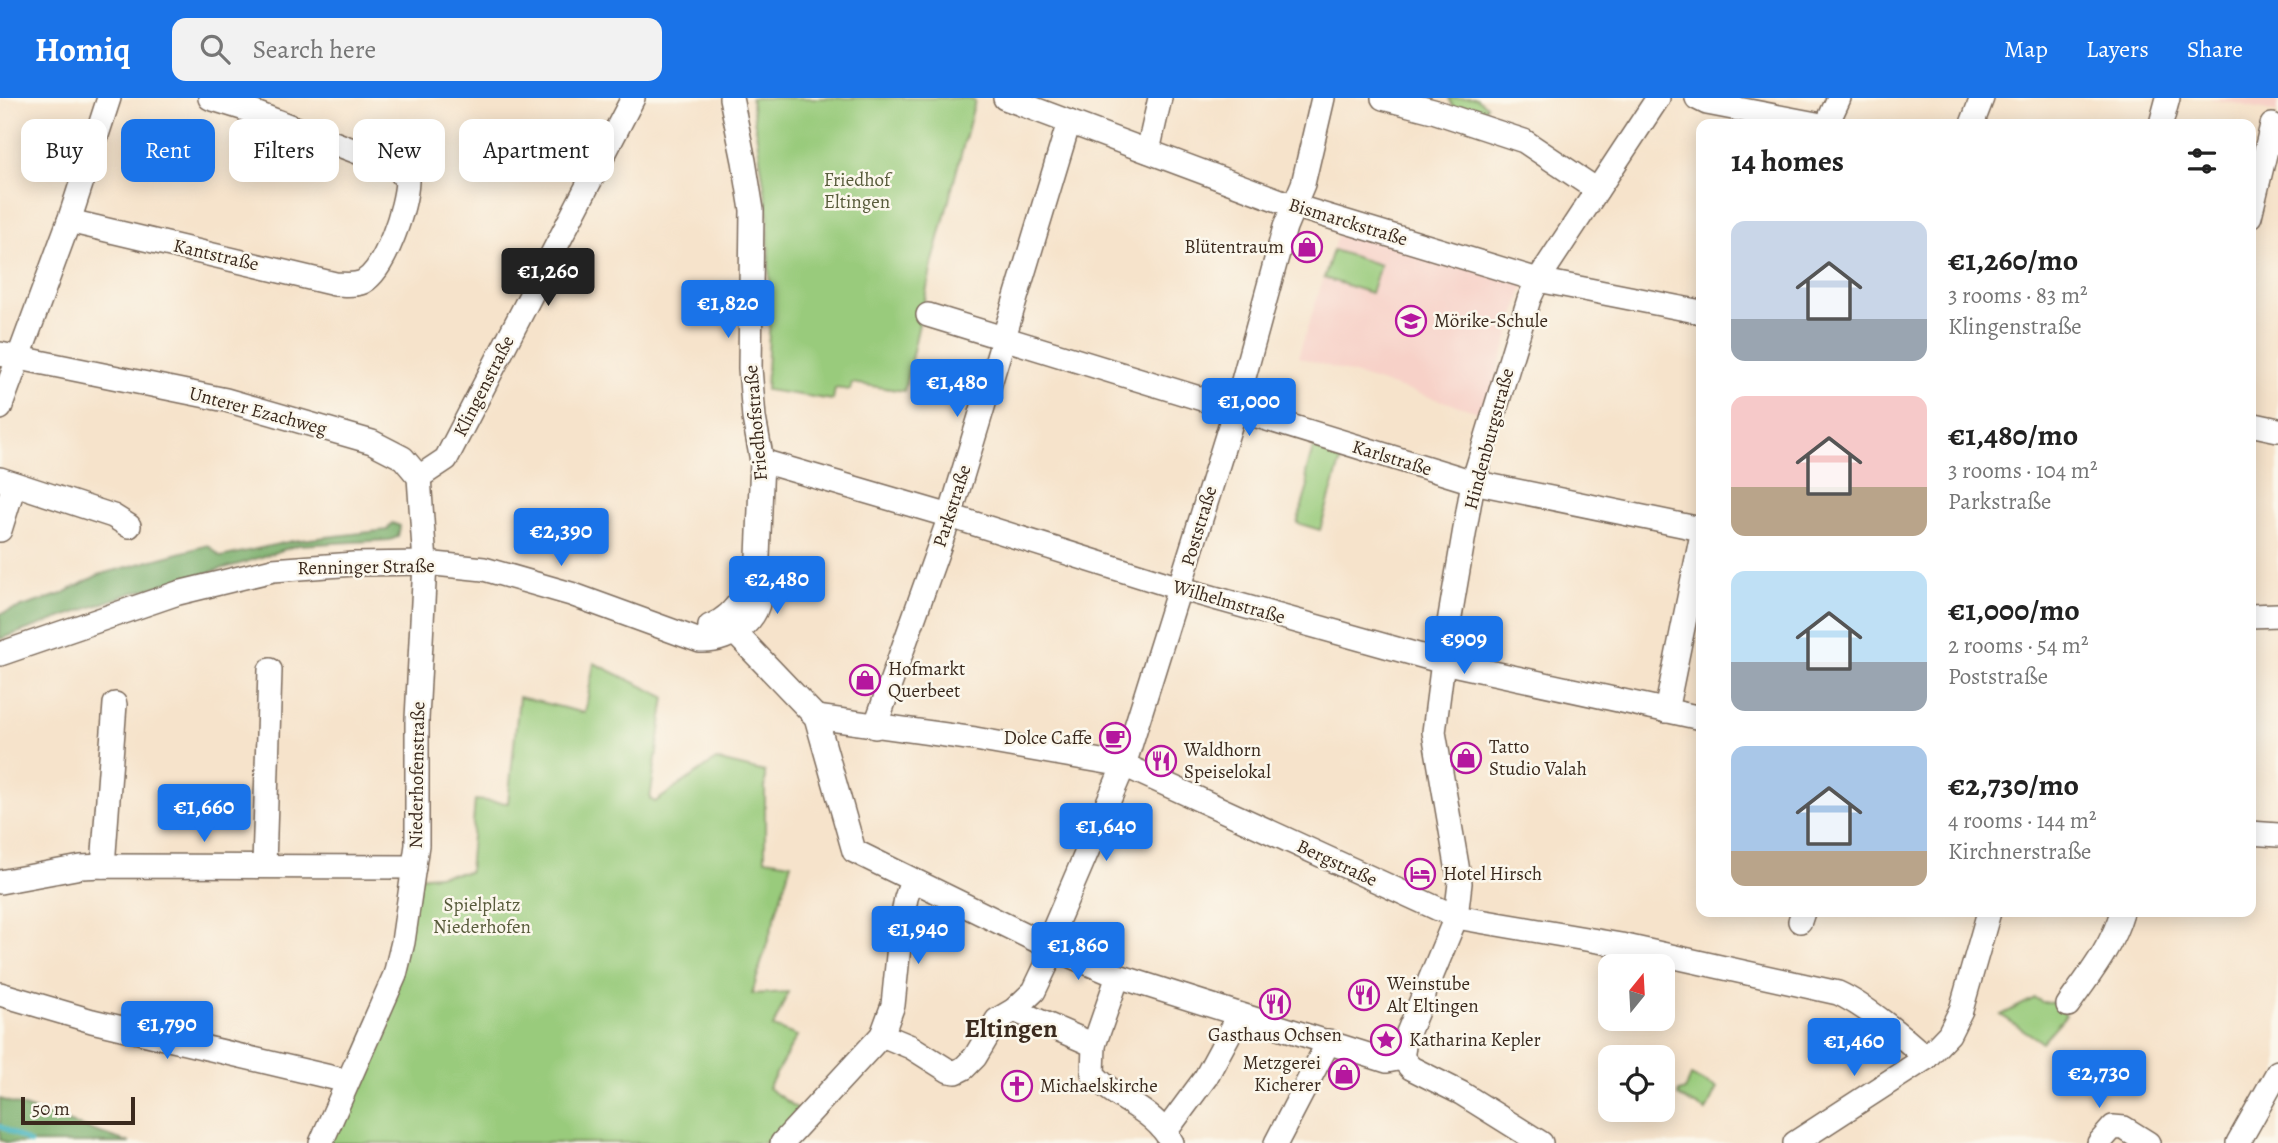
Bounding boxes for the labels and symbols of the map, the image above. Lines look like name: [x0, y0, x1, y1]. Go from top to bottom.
park label: Friedhof Eltingen: [824, 167, 893, 215]
street label: Bismarckstraße: [1285, 192, 1411, 252]
shop icon: Blütentraum: [1290, 230, 1324, 264]
street label: Kantstraße: [171, 233, 261, 277]
place label: Blütentraum: [1184, 234, 1284, 260]
pin: €1,260: [491, 248, 605, 308]
pin: €1,820: [671, 280, 785, 340]
school or university icon: Mörike-Schule: [1394, 304, 1428, 338]
place label: Mörike-Schule: [1434, 308, 1548, 334]
street label: Klingenstraße: [447, 331, 521, 441]
pin: €1,480: [900, 360, 1014, 419]
street label: Friedhofstraße: [738, 364, 774, 482]
street label: Hindenburgstraße: [1458, 365, 1520, 513]
pin: €1,000: [1192, 378, 1306, 438]
street label: Unterer Ezachweg: [186, 380, 330, 442]
street label: Karlstraße: [1349, 434, 1435, 482]
street label: Parkstraße: [926, 461, 978, 551]
street label: Poststraße: [1174, 483, 1224, 569]
pin: €2,390: [504, 508, 618, 568]
street label: Renninger Straße: [297, 553, 435, 581]
pin: €2,480: [720, 556, 834, 616]
street label: Wilhelmstraße: [1169, 573, 1288, 630]
pin: €909: [1423, 616, 1505, 676]
place label: Hofmarkt Querbeet: [888, 656, 965, 704]
shop icon: Hofmarkt Querbeet: [848, 663, 882, 697]
street label: Niederhofenstraße: [403, 701, 431, 849]
cafe icon: Dolce Caffe: [1098, 721, 1132, 755]
place label: Dolce Caffe: [1004, 725, 1092, 751]
place label: Tatto Studio Valah: [1489, 734, 1587, 782]
place label: Waldhorn Speiselokal: [1183, 737, 1271, 785]
shop icon: Tatto Studio Valah: [1449, 741, 1483, 775]
restaurant icon: Waldhorn Speiselokal: [1144, 744, 1178, 778]
pin: €1,660: [147, 784, 261, 844]
pin: €1,640: [1049, 804, 1163, 863]
street label: Bergstraße: [1293, 833, 1381, 893]
hotel icon: Hotel Hirsch: [1403, 857, 1437, 891]
place label: Hotel Hirsch: [1443, 861, 1542, 887]
park label: Spielplatz Niederhofen: [433, 892, 531, 940]
pin: €1,940: [861, 906, 975, 966]
pin: €1,860: [1021, 922, 1135, 982]
north arrow: [1598, 954, 1675, 1031]
place label: Weinstube Alt Eltingen: [1386, 971, 1479, 1019]
restaurant icon: Weinstube Alt Eltingen: [1347, 978, 1381, 1012]
restaurant icon: Gasthaus Ochsen: [1258, 987, 1292, 1021]
pin: €1,790: [110, 1002, 224, 1061]
district label: Eltingen: [964, 1011, 1058, 1046]
pin: €1,460: [1797, 1018, 1911, 1078]
place label: Gasthaus Ochsen: [1208, 1022, 1342, 1048]
place icon: Katharina Kepler: [1369, 1023, 1403, 1057]
place label: Katharina Kepler: [1409, 1027, 1541, 1053]
place label: Metzgerei Kicherer: [1243, 1050, 1321, 1098]
pin: €2,730: [2042, 1051, 2156, 1110]
shop icon: Metzgerei Kicherer: [1327, 1057, 1361, 1091]
church icon: Michaelskirche: [1000, 1069, 1034, 1103]
place label: Michaelskirche: [1040, 1073, 1158, 1099]
scale bar: [21, 1094, 135, 1126]

